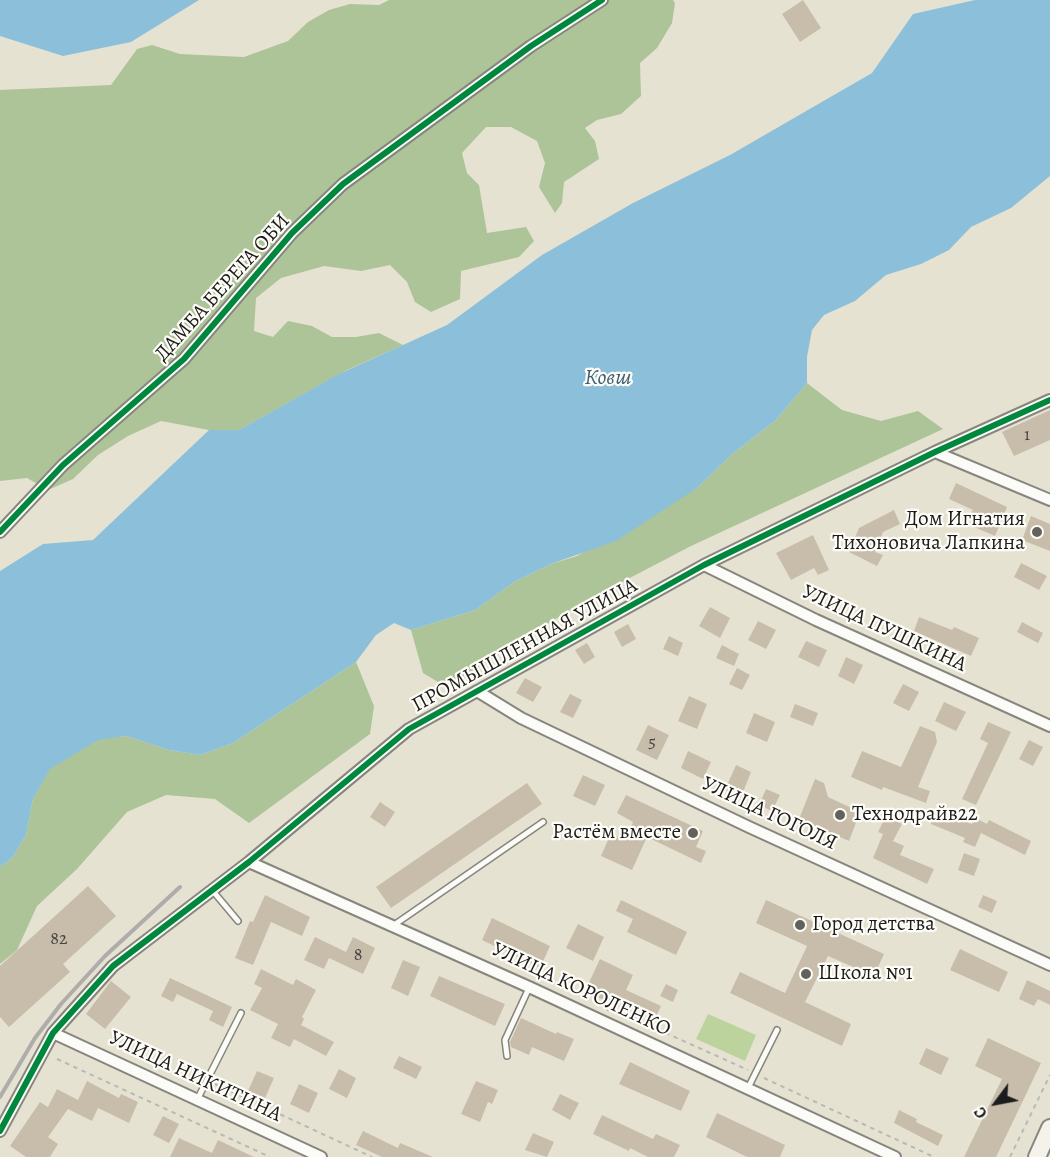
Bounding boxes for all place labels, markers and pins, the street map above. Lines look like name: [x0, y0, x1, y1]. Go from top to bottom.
place label: Дом Игнатия Тихоновича Лапкина: [832, 507, 1025, 557]
marker: Дом Игнатия Тихоновича Лапкина: [1030, 525, 1044, 539]
place label: Технодрайв22: [852, 802, 978, 828]
marker: Технодрайв22: [833, 808, 847, 822]
place label: Растём вместе: [552, 820, 681, 846]
marker: Растём вместе: [686, 826, 700, 840]
place label: Город детства: [812, 912, 935, 938]
marker: Город детства: [793, 918, 807, 932]
place label: Школа №1: [818, 961, 913, 987]
marker: Школа №1: [799, 967, 813, 981]

